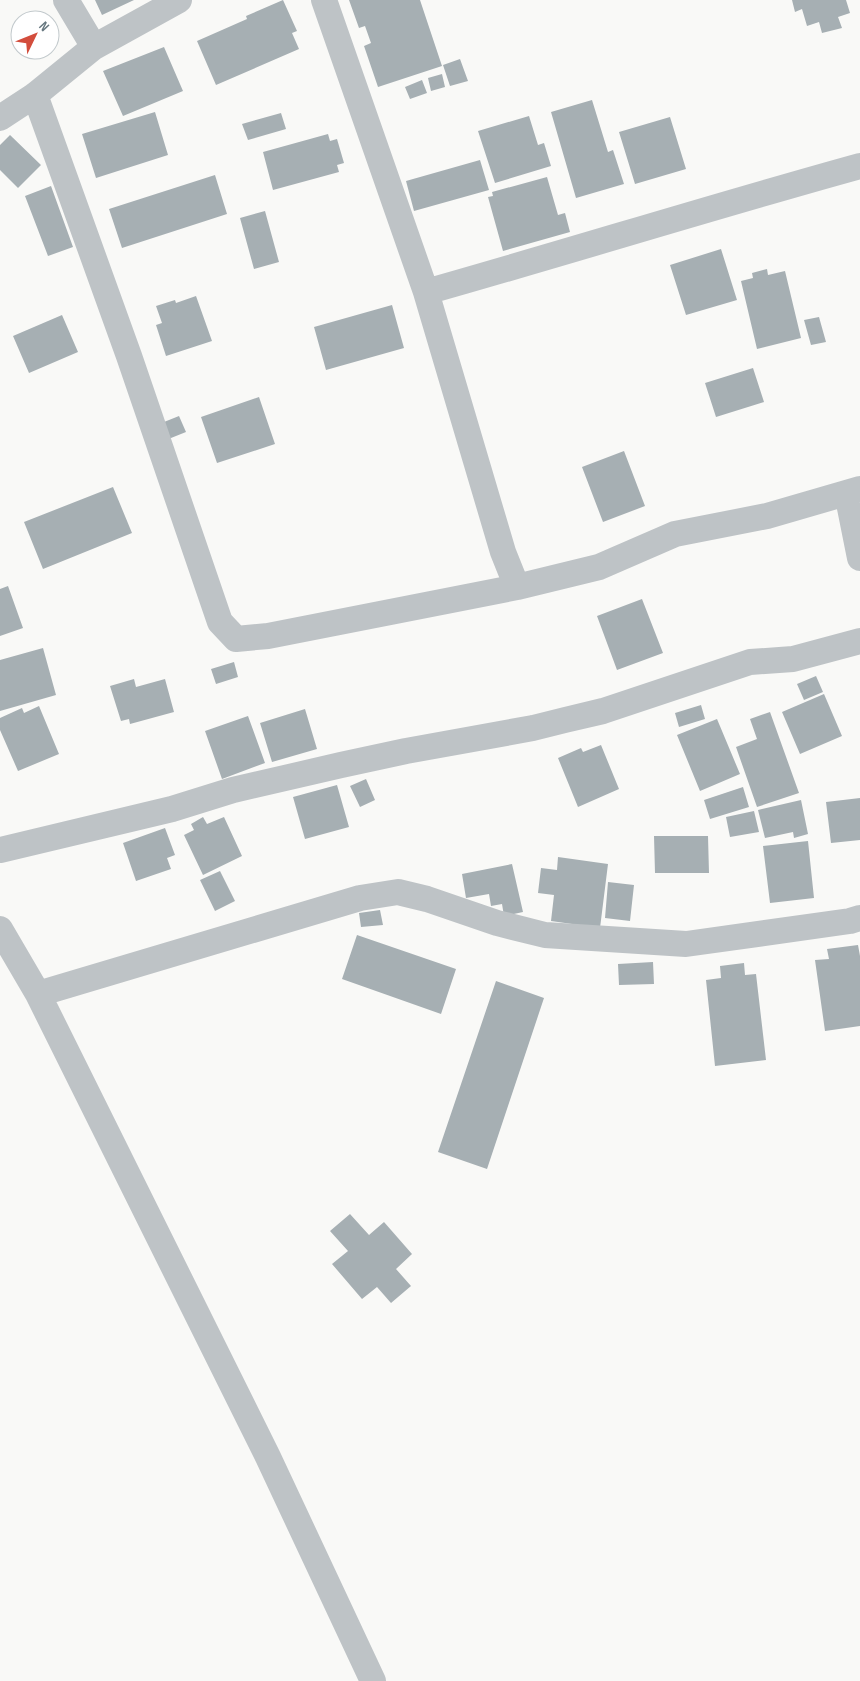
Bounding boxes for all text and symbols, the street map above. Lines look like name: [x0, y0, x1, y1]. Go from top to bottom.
north arrow: [10, 10, 60, 60]
text: N: [35, 18, 53, 35]

